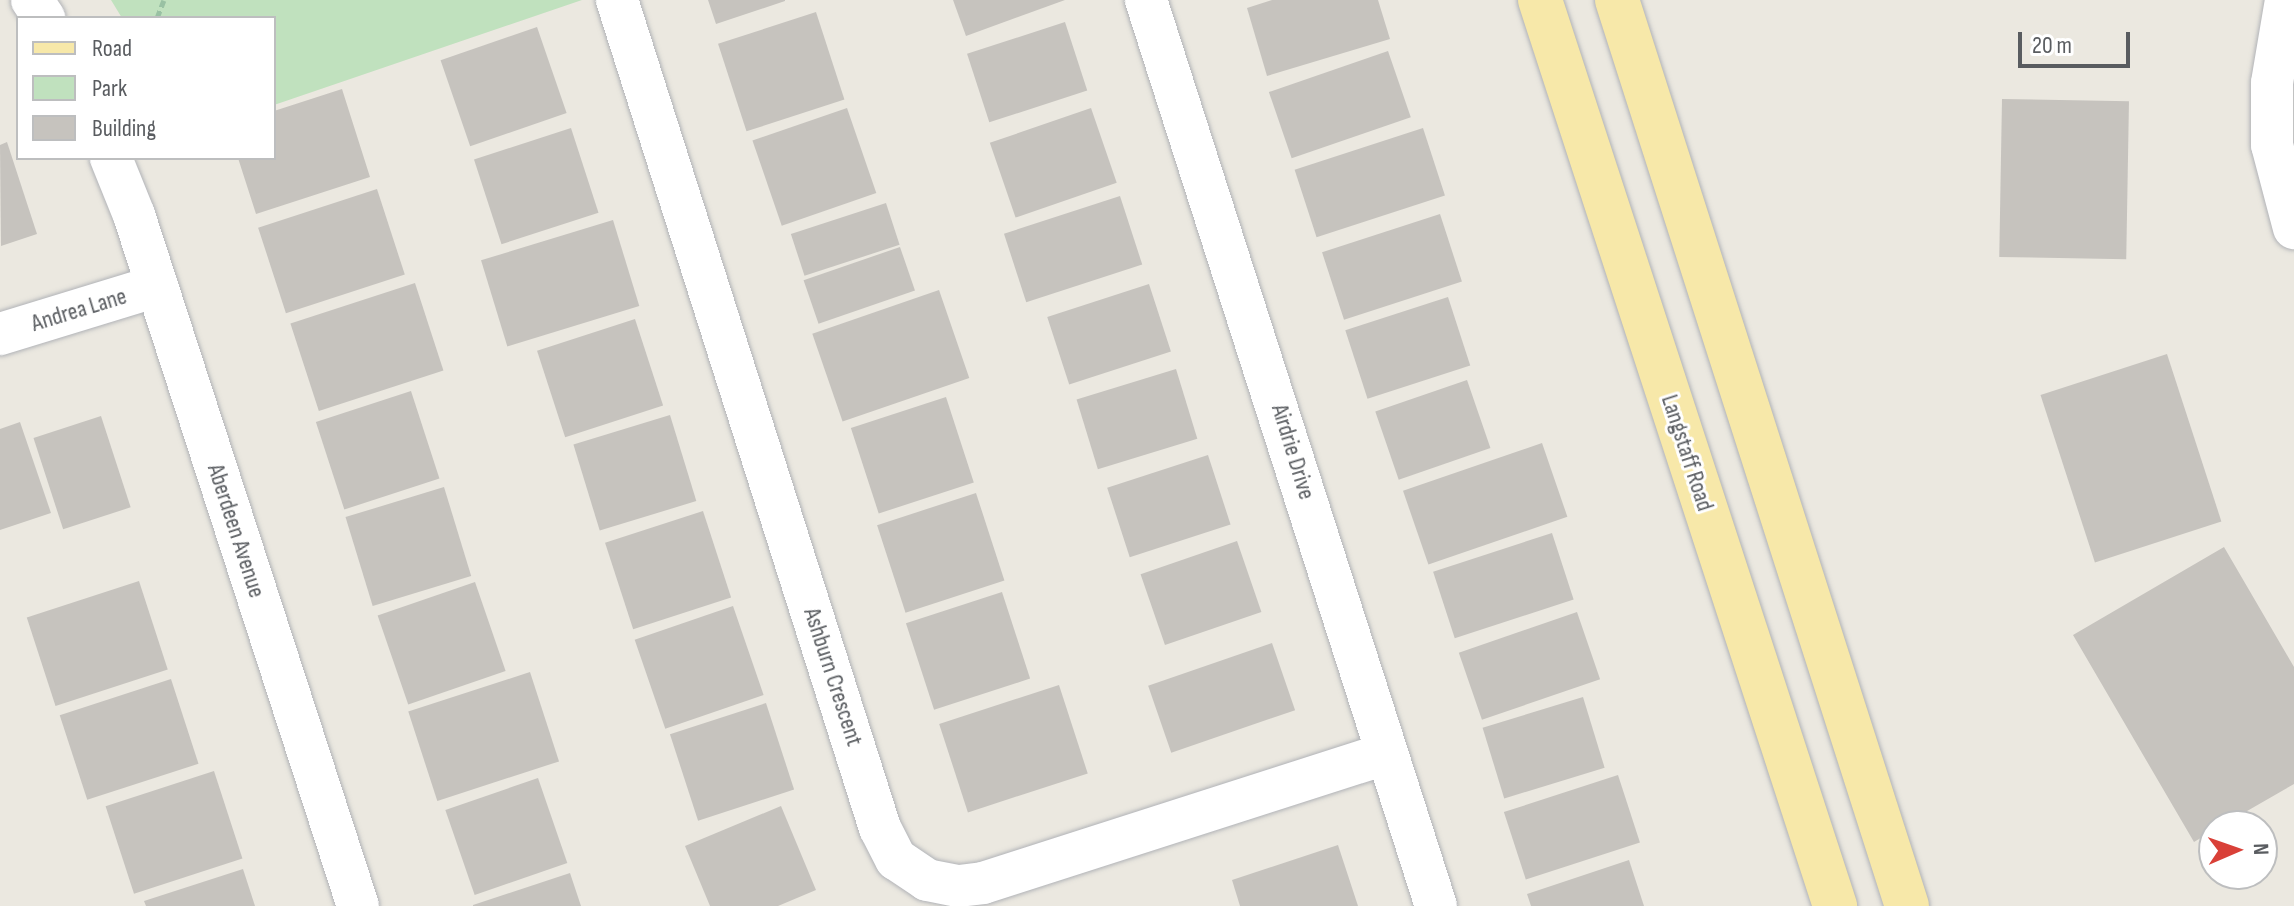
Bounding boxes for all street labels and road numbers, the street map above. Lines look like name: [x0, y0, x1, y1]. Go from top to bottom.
street label: Andrea Lane: [28, 282, 130, 338]
street label: Langstaff Road: [1655, 391, 1719, 515]
street label: Airdrie Drive: [1265, 401, 1321, 503]
street label: Aberdeen Avenue: [201, 461, 271, 601]
street label: Ashburn Crescent: [797, 604, 869, 750]

